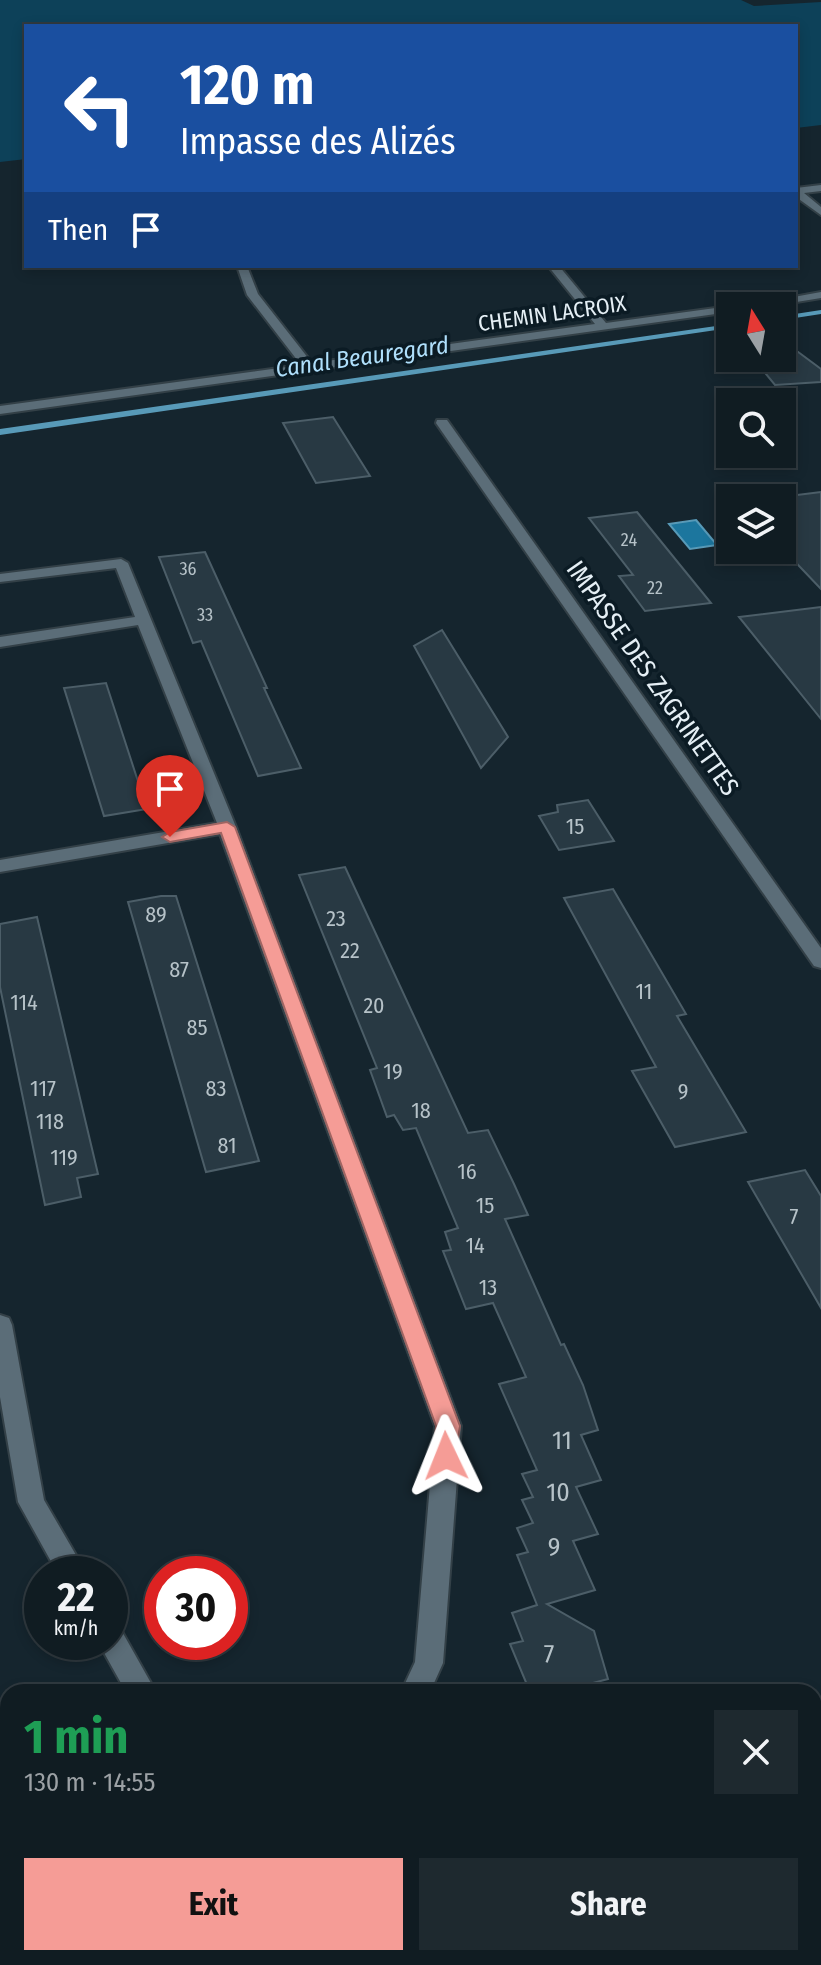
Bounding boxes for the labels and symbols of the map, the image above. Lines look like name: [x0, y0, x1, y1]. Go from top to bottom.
street label: CHEMIN LACROIX: [476, 290, 628, 337]
north arrow: [716, 292, 796, 372]
water label: Canal Beauregard: [274, 331, 451, 383]
house number: 24: [621, 529, 637, 551]
street label: IMPASSE DES ZAGRINETTES: [560, 555, 745, 802]
house number: 36: [179, 558, 197, 580]
house number: 22: [647, 577, 663, 599]
house number: 33: [197, 604, 213, 626]
pin: [136, 755, 204, 837]
house number: 15: [566, 813, 584, 840]
house number: 89: [145, 901, 167, 928]
house number: 23: [326, 905, 346, 932]
house number: 22: [340, 937, 360, 964]
house number: 87: [169, 956, 189, 983]
house number: 11: [636, 978, 652, 1005]
house number: 114: [10, 989, 38, 1016]
house number: 20: [363, 992, 385, 1019]
house number: 85: [186, 1014, 208, 1041]
house number: 19: [383, 1058, 403, 1085]
house number: 117: [30, 1075, 56, 1102]
house number: 83: [206, 1075, 226, 1102]
house number: 9: [678, 1078, 688, 1105]
house number: 18: [411, 1097, 431, 1124]
house number: 118: [36, 1108, 64, 1135]
house number: 81: [217, 1132, 237, 1159]
house number: 119: [50, 1144, 78, 1171]
house number: 16: [457, 1158, 477, 1185]
house number: 15: [476, 1192, 494, 1219]
house number: 7: [790, 1203, 799, 1230]
house number: 14: [465, 1232, 485, 1259]
house number: 13: [479, 1274, 497, 1301]
position arrow: [404, 1414, 488, 1498]
house number: 11: [552, 1425, 572, 1456]
house number: 10: [546, 1477, 570, 1508]
house number: 9: [548, 1532, 560, 1563]
speed limit sign: 30: [144, 1556, 248, 1660]
house number: 7: [544, 1639, 554, 1670]

